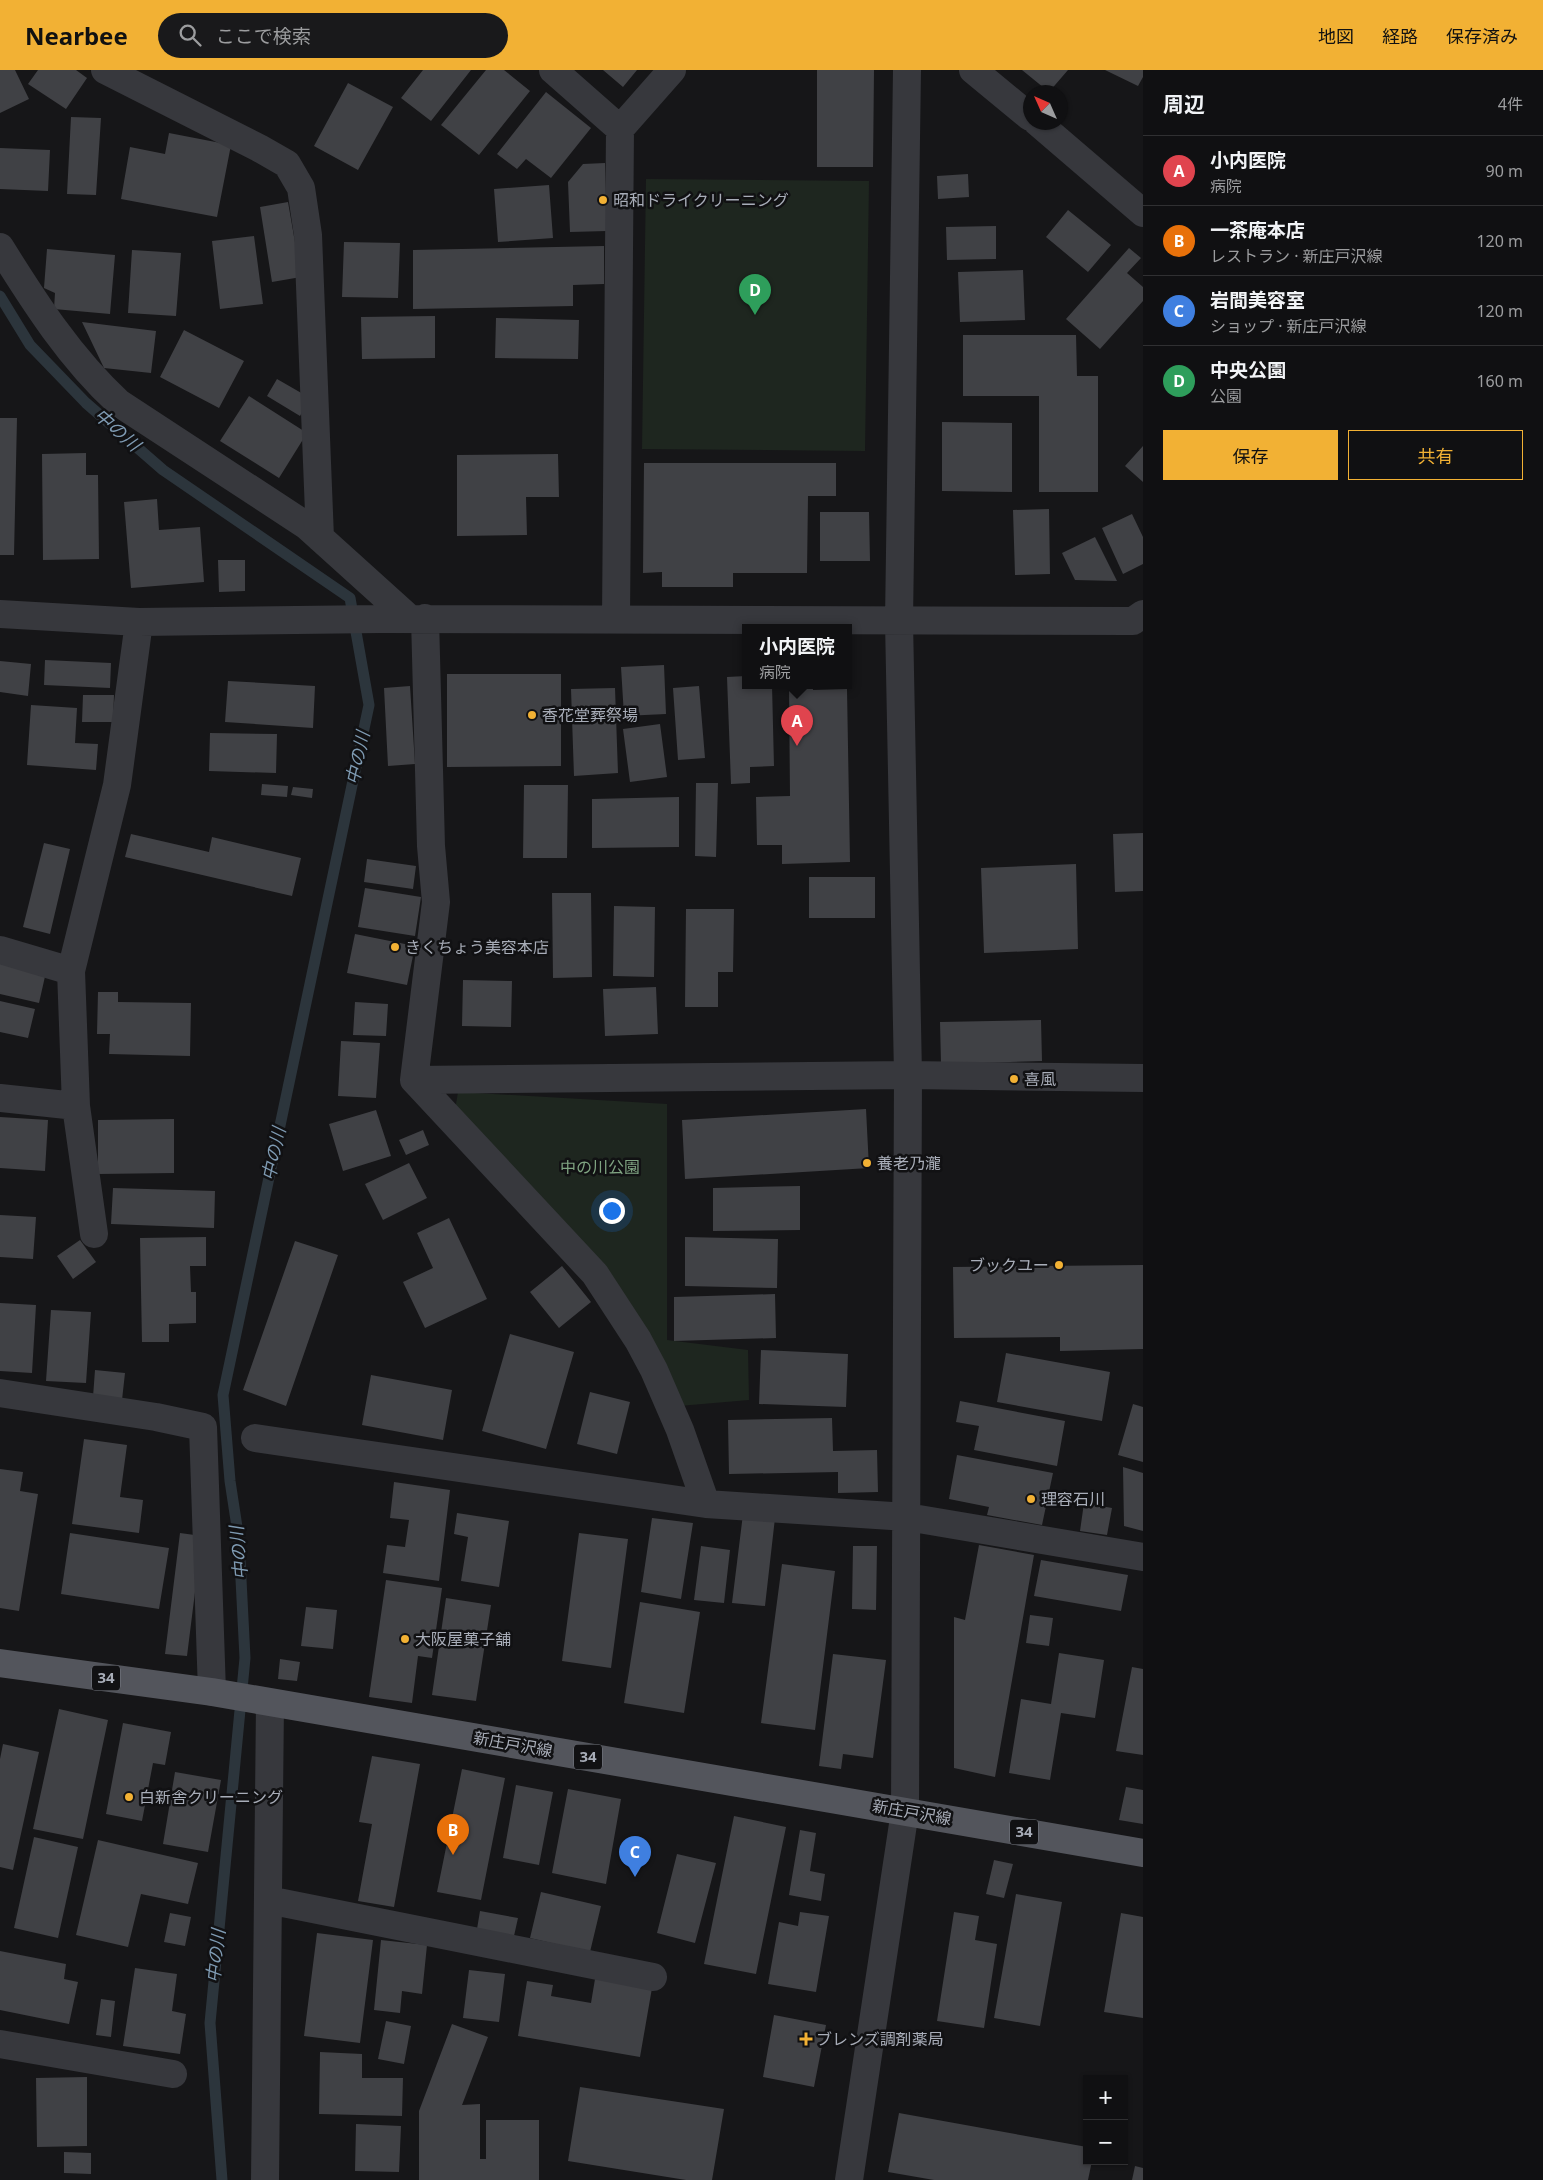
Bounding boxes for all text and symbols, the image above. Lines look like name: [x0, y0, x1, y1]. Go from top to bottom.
search box: [158, 13, 508, 58]
text: Nearbee: [25, 19, 128, 52]
icon: search: [176, 21, 204, 49]
text: ここで検索: [216, 23, 311, 49]
text: 地図: [1318, 24, 1354, 48]
text: 経路: [1382, 24, 1418, 48]
text: 保存済み: [1446, 24, 1518, 48]
north arrow: [1023, 85, 1068, 130]
text: 周辺: [1163, 90, 1205, 118]
text: 4件: [1498, 93, 1523, 115]
text: 小内医院: [1210, 147, 1286, 173]
text: A: [1173, 160, 1185, 182]
text: 90 m: [1486, 160, 1523, 182]
text: 病院: [1210, 175, 1242, 197]
place label: 昭和ドライクリーニング: [613, 189, 789, 211]
marker: 昭和ドライクリーニング: [597, 194, 609, 206]
text: 一茶庵本店: [1210, 217, 1305, 243]
text: B: [1174, 230, 1184, 252]
text: 120 m: [1476, 230, 1523, 252]
text: レストラン · 新庄戸沢線: [1210, 245, 1383, 267]
pin: D: [739, 274, 771, 315]
text: 岩間美容室: [1210, 287, 1305, 313]
text: C: [1174, 300, 1184, 322]
text: 120 m: [1476, 300, 1523, 322]
text: ショップ · 新庄戸沢線: [1210, 315, 1367, 337]
text: 中央公園: [1210, 357, 1286, 383]
text: D: [1173, 370, 1185, 392]
text: 160 m: [1476, 370, 1523, 392]
text: 公園: [1210, 385, 1242, 407]
water label: 中の川: [89, 402, 147, 457]
button: 保存: [1163, 430, 1338, 480]
button: 共有: [1348, 430, 1523, 480]
popup: [742, 624, 852, 689]
text: 小内医院: [759, 633, 835, 659]
text: 病院: [759, 661, 791, 683]
place label: 香花堂葬祭場: [542, 704, 638, 726]
pin: A: [781, 705, 813, 746]
marker: 香花堂葬祭場: [526, 709, 538, 721]
water label: 中の川: [340, 727, 375, 787]
place label: きくちょう美容本店: [405, 936, 549, 958]
marker: きくちょう美容本店: [389, 941, 401, 953]
place label: 喜風: [1024, 1068, 1056, 1090]
marker: 喜風: [1008, 1073, 1020, 1085]
water label: 中の川: [256, 1123, 291, 1183]
place label: 養老乃瀧: [877, 1152, 941, 1174]
park label: 中の川公園: [560, 1156, 640, 1178]
marker: 養老乃瀧: [861, 1157, 873, 1169]
your location: [599, 1198, 625, 1224]
place label: ブックユー: [969, 1254, 1049, 1276]
marker: ブックユー: [1053, 1259, 1065, 1271]
place label: 理容石川: [1041, 1488, 1105, 1510]
marker: 理容石川: [1025, 1493, 1037, 1505]
water label: 中の川: [224, 1523, 252, 1581]
place label: 大阪屋菓子舗: [415, 1628, 511, 1650]
marker: 大阪屋菓子舗: [399, 1633, 411, 1645]
road number: 34: [92, 1666, 120, 1690]
street label: 新庄戸沢線: [472, 1726, 554, 1762]
road number: 34: [574, 1744, 602, 1770]
place label: 白新舎クリーニング: [139, 1786, 283, 1808]
marker: 白新舎クリーニング: [123, 1791, 135, 1803]
street label: 新庄戸沢線: [871, 1794, 953, 1830]
pin: B: [437, 1814, 469, 1855]
road number: 34: [1010, 1820, 1038, 1844]
pin: C: [619, 1836, 651, 1877]
water label: 中の川: [200, 1926, 230, 1984]
place label: ブレンズ調剤薬局: [816, 2028, 944, 2050]
marker: ブレンズ調剤薬局: [800, 2033, 812, 2045]
map controls: [1083, 2075, 1128, 2165]
button: +: [1083, 2075, 1128, 2120]
button: −: [1083, 2120, 1128, 2165]

